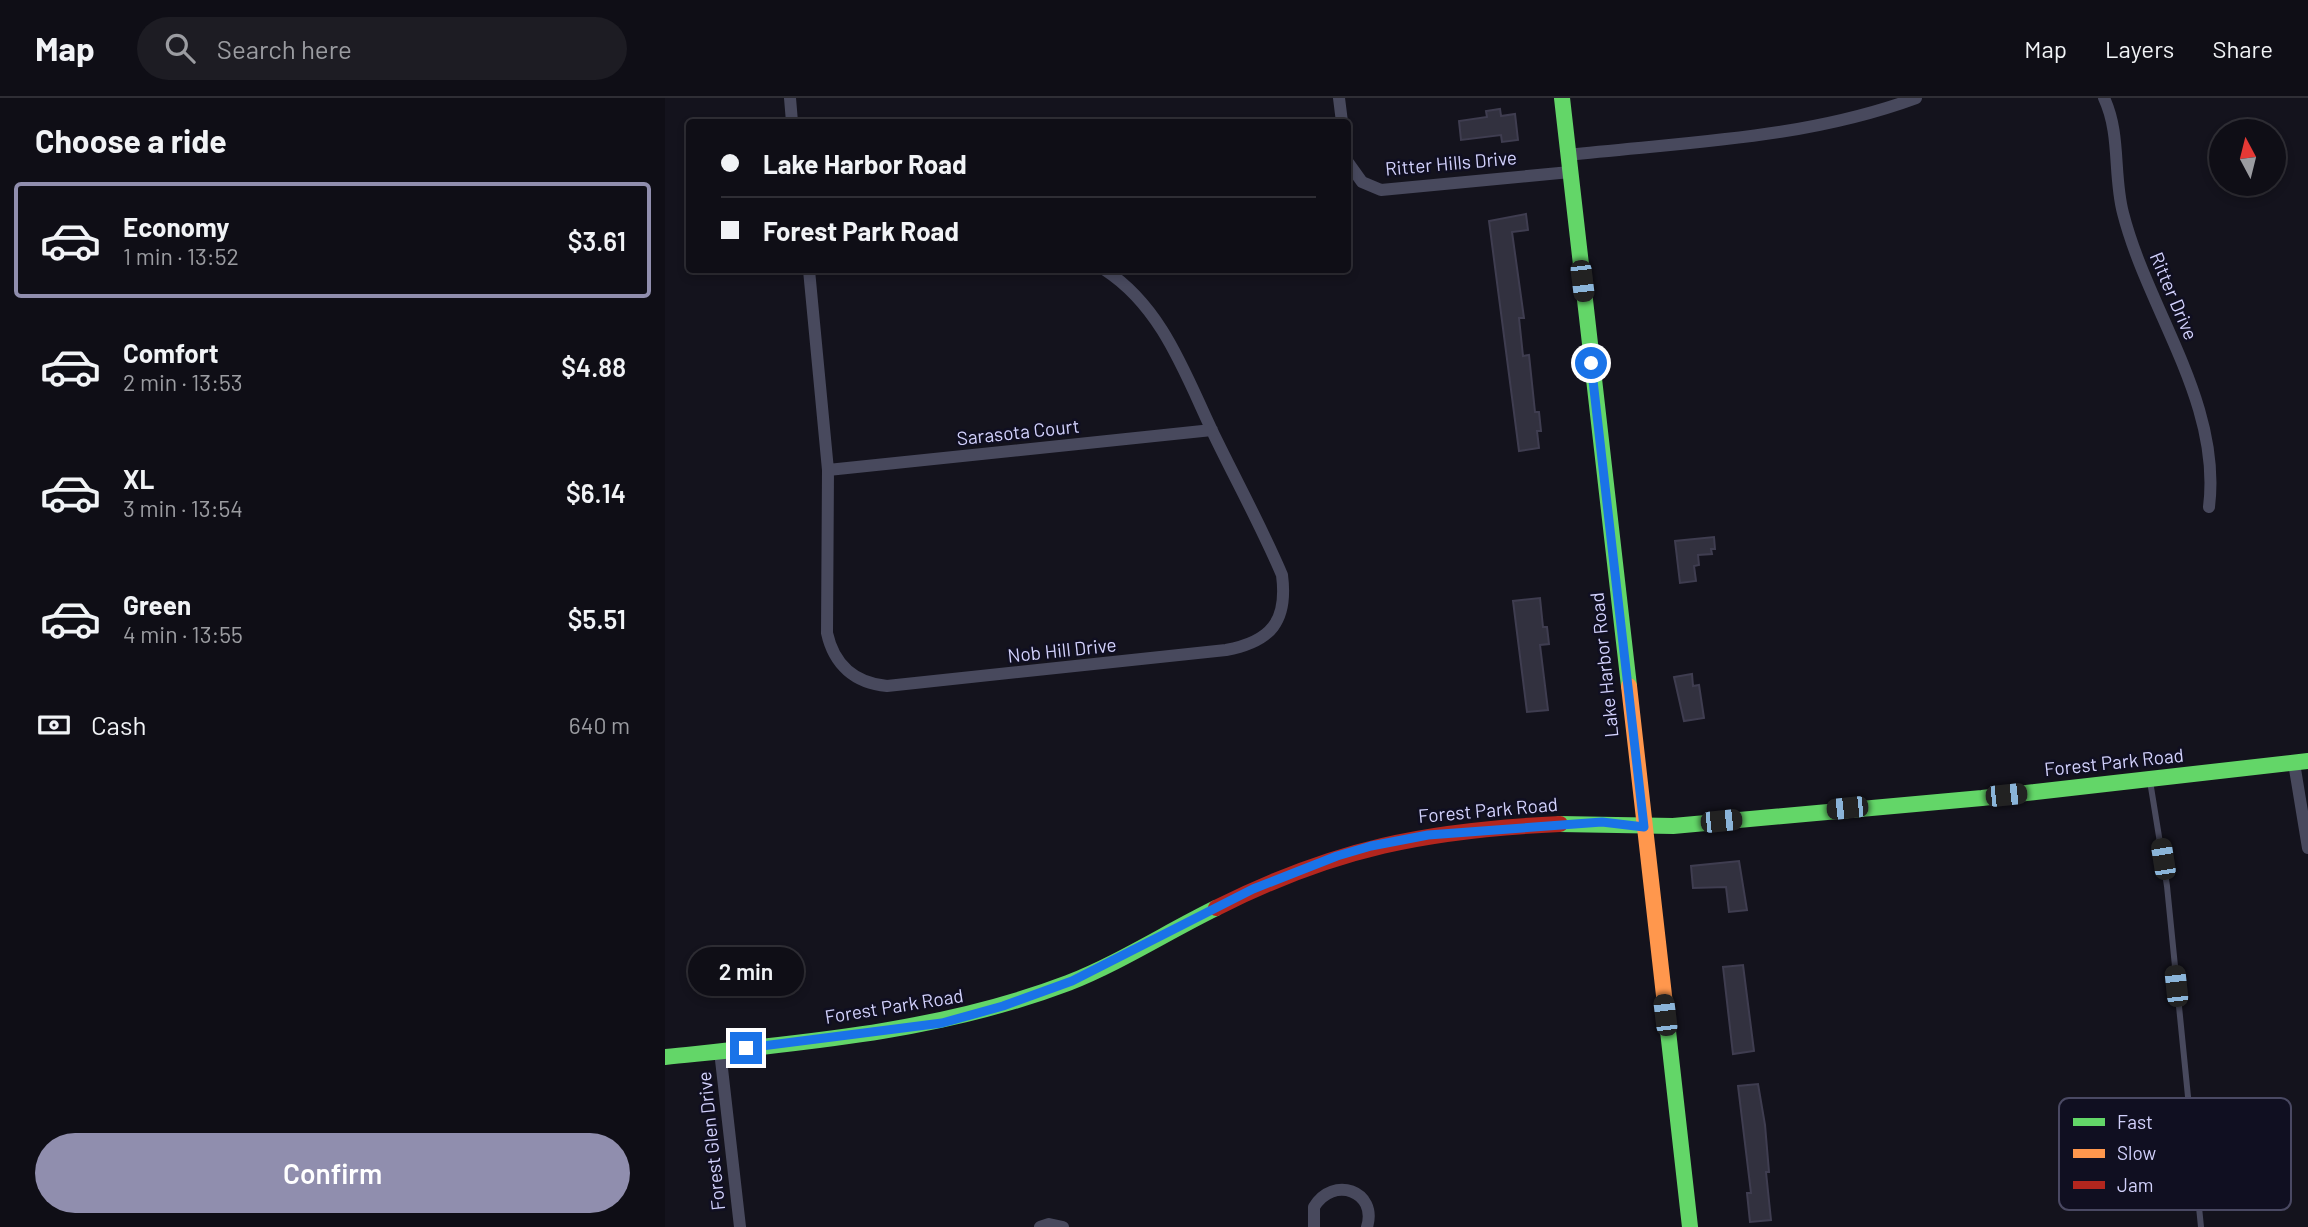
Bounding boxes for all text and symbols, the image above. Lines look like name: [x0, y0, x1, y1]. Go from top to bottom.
search box: [137, 17, 627, 80]
text: Map: [35, 28, 95, 68]
icon: search: [161, 29, 199, 67]
text: Search here: [217, 33, 352, 64]
text: Map: [2024, 34, 2067, 63]
text: Layers: [2105, 34, 2174, 63]
text: Share: [2212, 34, 2273, 63]
north arrow: [2209, 119, 2285, 196]
map controls: [2209, 119, 2286, 196]
text: Choose a ride: [35, 121, 227, 159]
street label: Ritter Hills Drive: [1384, 145, 1518, 180]
text: Lake Harbor Road: [763, 148, 967, 179]
icon: car: [39, 209, 102, 272]
text: Economy: [123, 211, 229, 242]
text: Forest Park Road: [763, 215, 959, 246]
text: $3.61: [568, 225, 626, 256]
text: 1 min · 13:52: [123, 242, 239, 270]
street label: Ritter Drive: [2146, 248, 2203, 343]
car: [1570, 259, 1595, 303]
icon: car: [39, 335, 102, 398]
text: Comfort: [123, 337, 219, 368]
route start: [1575, 347, 1607, 379]
text: $4.88: [561, 351, 626, 382]
text: 2 min · 13:53: [123, 368, 243, 396]
street label: Sarasota Court: [955, 414, 1080, 449]
icon: car: [39, 461, 102, 524]
text: XL: [123, 463, 154, 494]
text: $6.14: [566, 477, 626, 508]
text: 3 min · 13:54: [123, 494, 243, 522]
icon: car: [39, 587, 102, 650]
text: Green: [123, 589, 191, 620]
street label: Lake Harbor Road: [1584, 591, 1623, 739]
text: $5.51: [568, 603, 626, 634]
text: 4 min · 13:55: [123, 620, 243, 648]
street label: Nob Hill Drive: [1006, 632, 1118, 667]
icon: cash: [35, 706, 73, 744]
text: Cash: [91, 709, 146, 740]
text: 640 m: [569, 711, 630, 739]
street label: Forest Park Road: [2043, 743, 2185, 780]
car: [1985, 782, 2028, 808]
street label: Forest Park Road: [1417, 792, 1559, 827]
car: [1826, 795, 1869, 821]
car: [1700, 808, 1743, 834]
car: [2150, 837, 2177, 881]
callout: 2 min: [688, 946, 804, 996]
text: 2 min: [719, 957, 773, 985]
car: [2164, 964, 2189, 1008]
street label: Forest Park Road: [823, 983, 965, 1028]
car: [1653, 993, 1678, 1037]
route end: [730, 1032, 762, 1064]
street label: Forest Glen Drive: [692, 1070, 729, 1212]
legend: [2059, 1098, 2291, 1210]
text: Fast: [2117, 1110, 2153, 1133]
button: Confirm: [35, 1133, 630, 1213]
text: Slow: [2117, 1141, 2156, 1164]
text: Jam: [2117, 1173, 2153, 1196]

